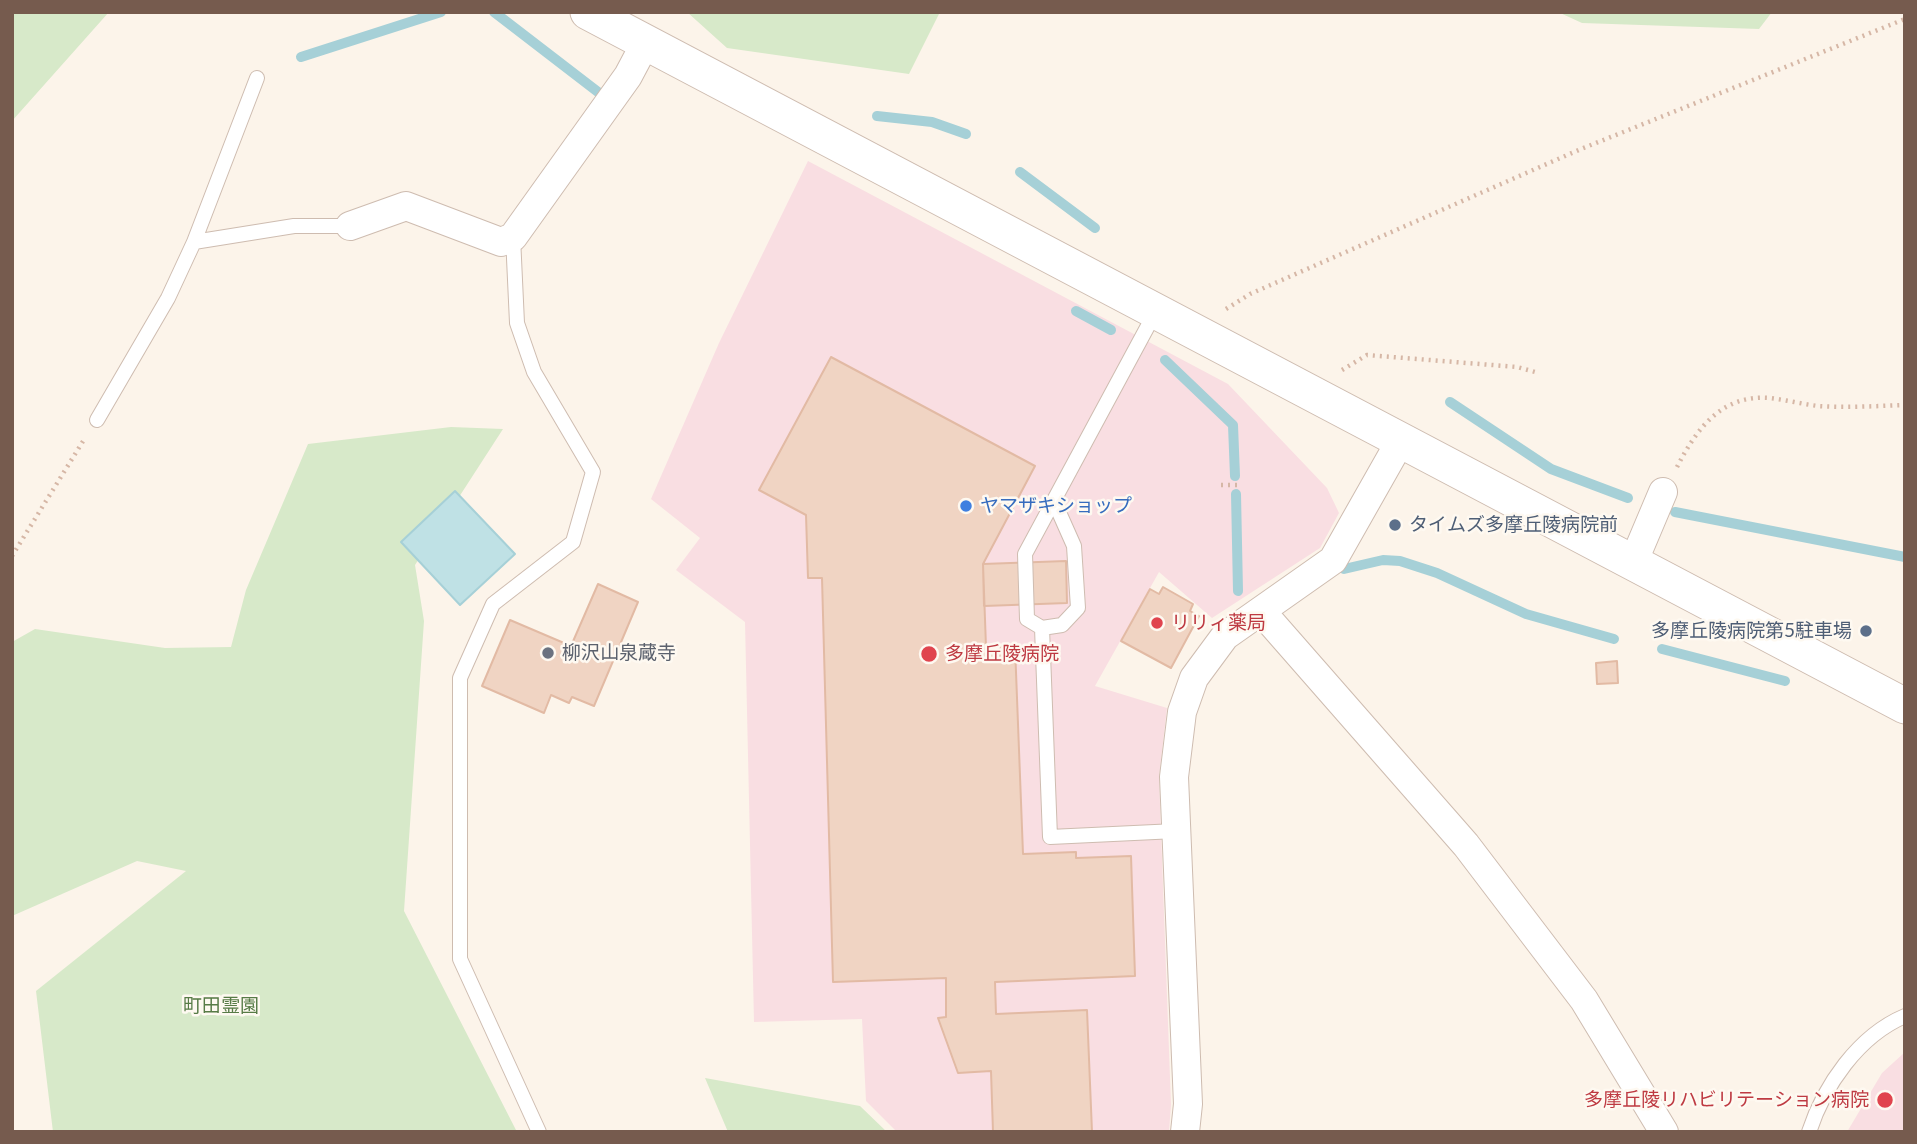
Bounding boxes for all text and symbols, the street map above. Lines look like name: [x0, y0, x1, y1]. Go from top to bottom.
place label: ヤマザキショップ: [980, 495, 1132, 517]
marker: ヤマザキショップ: [958, 498, 974, 514]
place label: タイムズ多摩丘陵病院前: [1409, 514, 1618, 536]
marker: タイムズ多摩丘陵病院前: [1387, 517, 1403, 533]
place label: リリィ薬局: [1171, 612, 1266, 634]
marker: リリィ薬局: [1149, 615, 1165, 631]
place label: 多摩丘陵病院第5駐車場: [1651, 620, 1852, 642]
marker: 多摩丘陵病院第5駐車場: [1858, 623, 1874, 639]
place label: 柳沢山泉蔵寺: [562, 642, 676, 664]
place label: 多摩丘陵病院: [945, 643, 1059, 665]
marker: 多摩丘陵病院: [919, 644, 939, 664]
marker: 柳沢山泉蔵寺: [540, 645, 556, 661]
park label: 町田霊園: [183, 995, 259, 1017]
place label: 多摩丘陵リハビリテーション病院: [1584, 1089, 1869, 1111]
marker: 多摩丘陵リハビリテーション病院: [1875, 1090, 1895, 1110]

